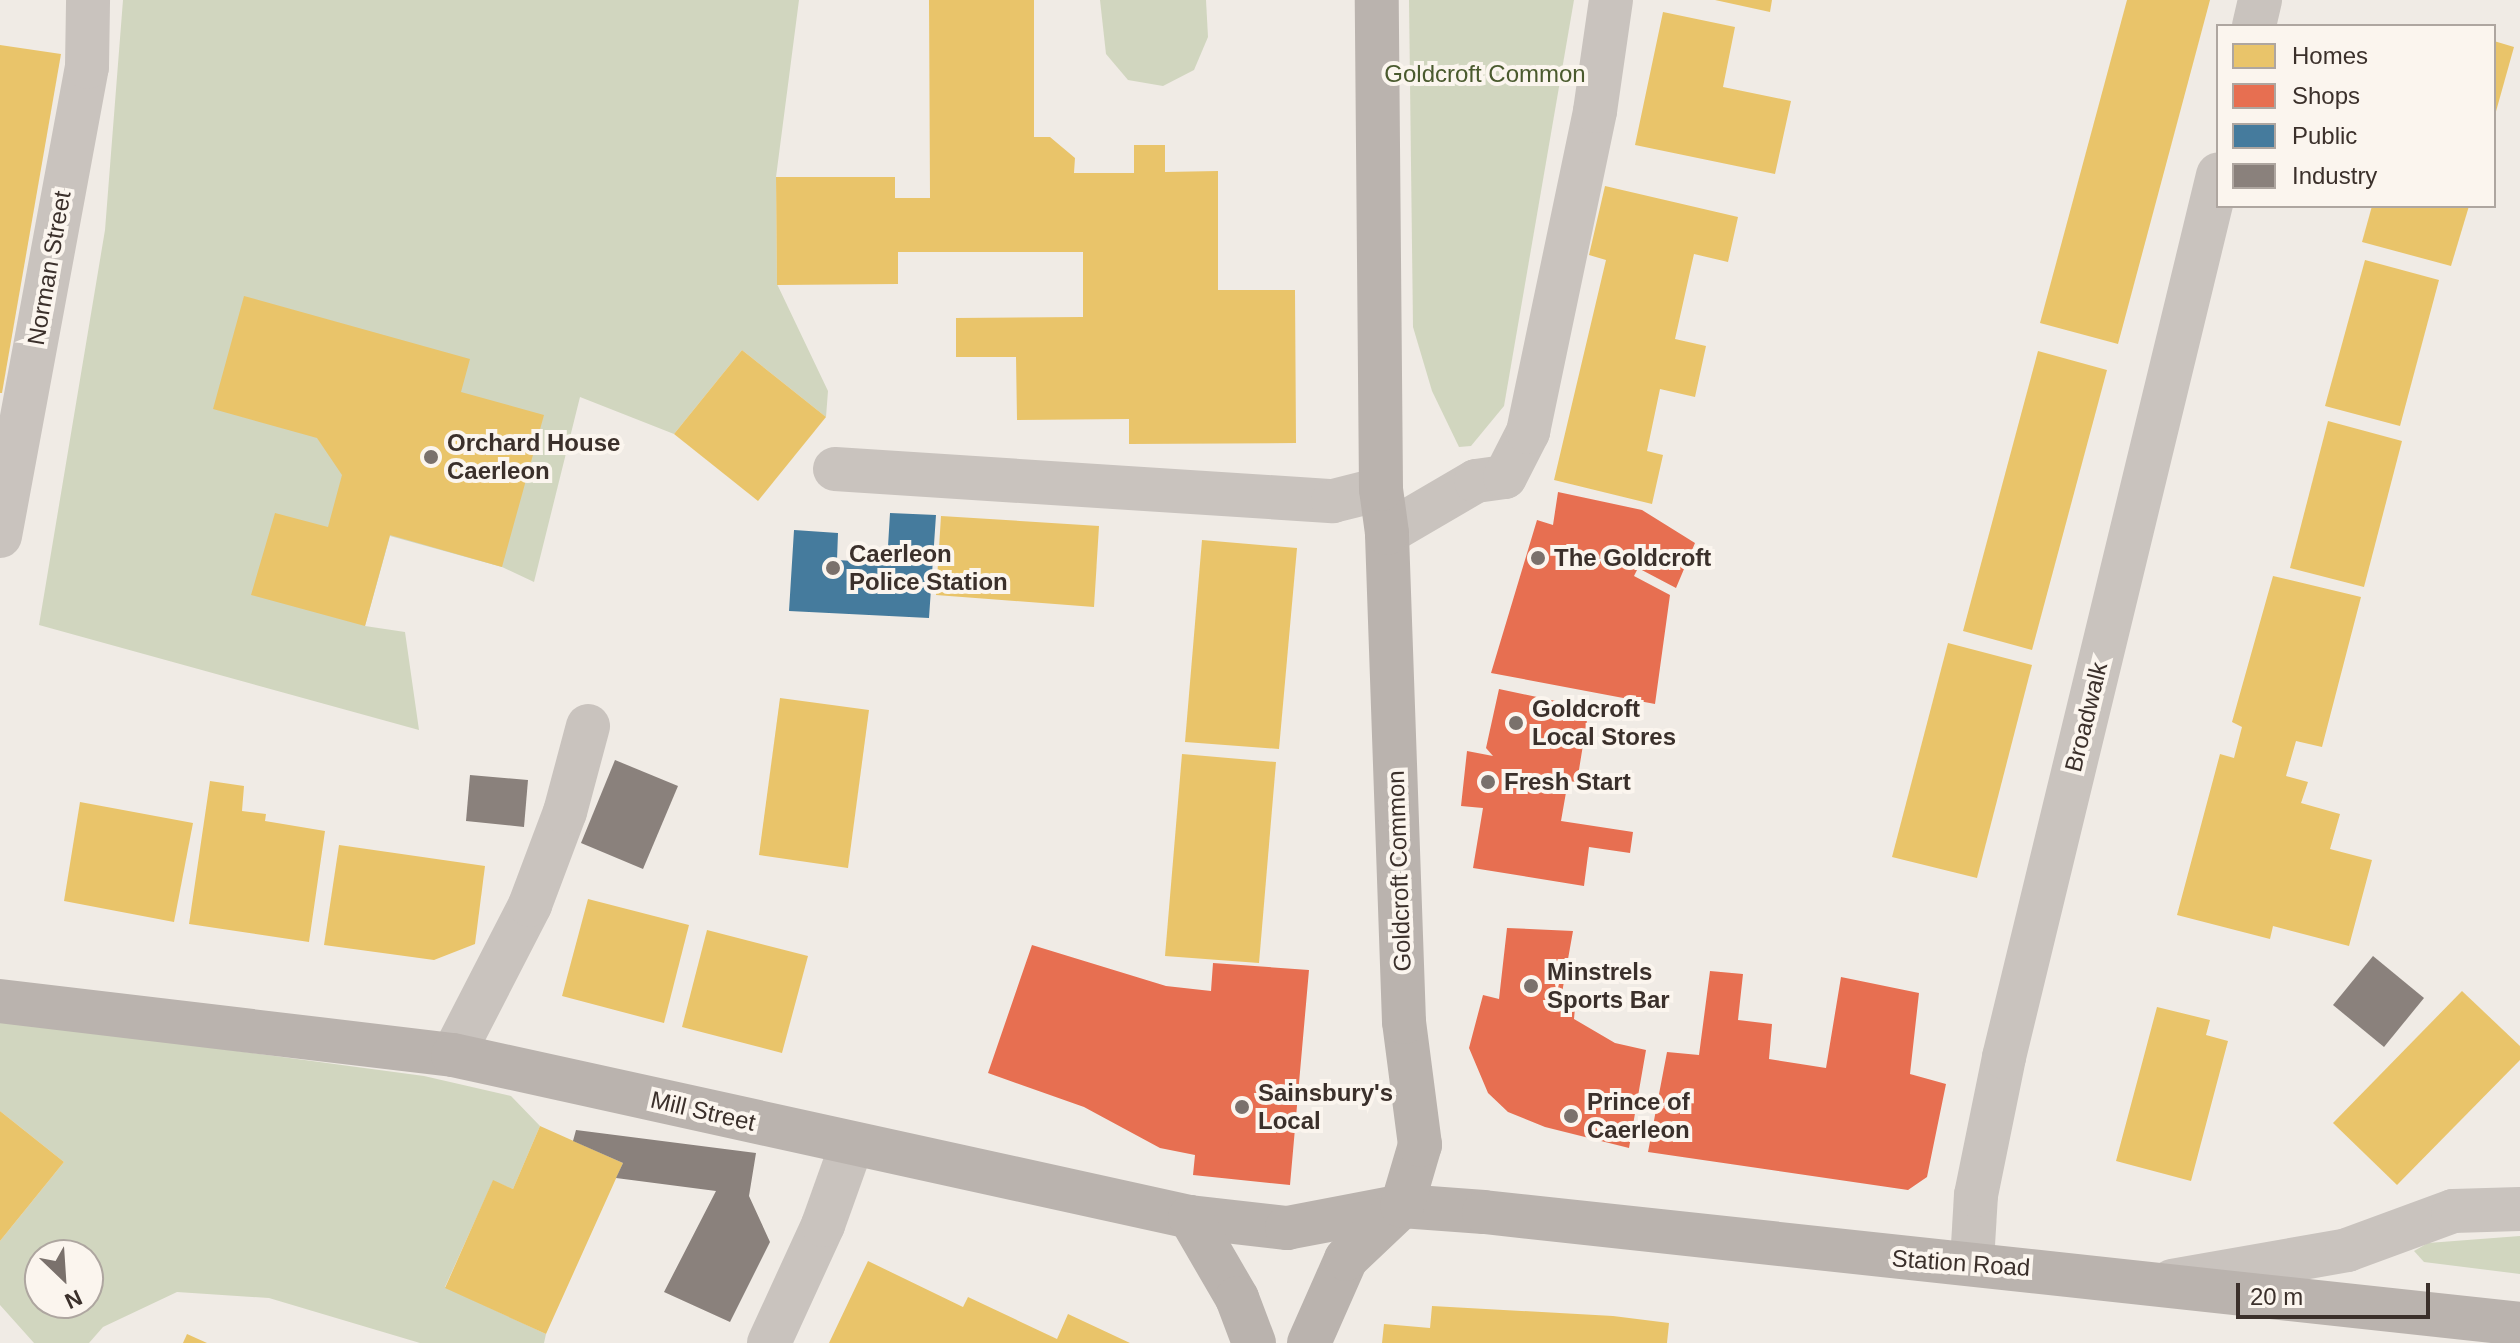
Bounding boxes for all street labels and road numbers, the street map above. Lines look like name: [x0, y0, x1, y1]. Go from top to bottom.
street label: Norman Street: [21, 189, 77, 347]
street label: Broadwalk: [2058, 659, 2114, 775]
street label: Goldcroft Common: [1381, 770, 1417, 972]
street label: Mill Street: [648, 1085, 758, 1137]
street label: Station Road: [1891, 1244, 2031, 1282]

